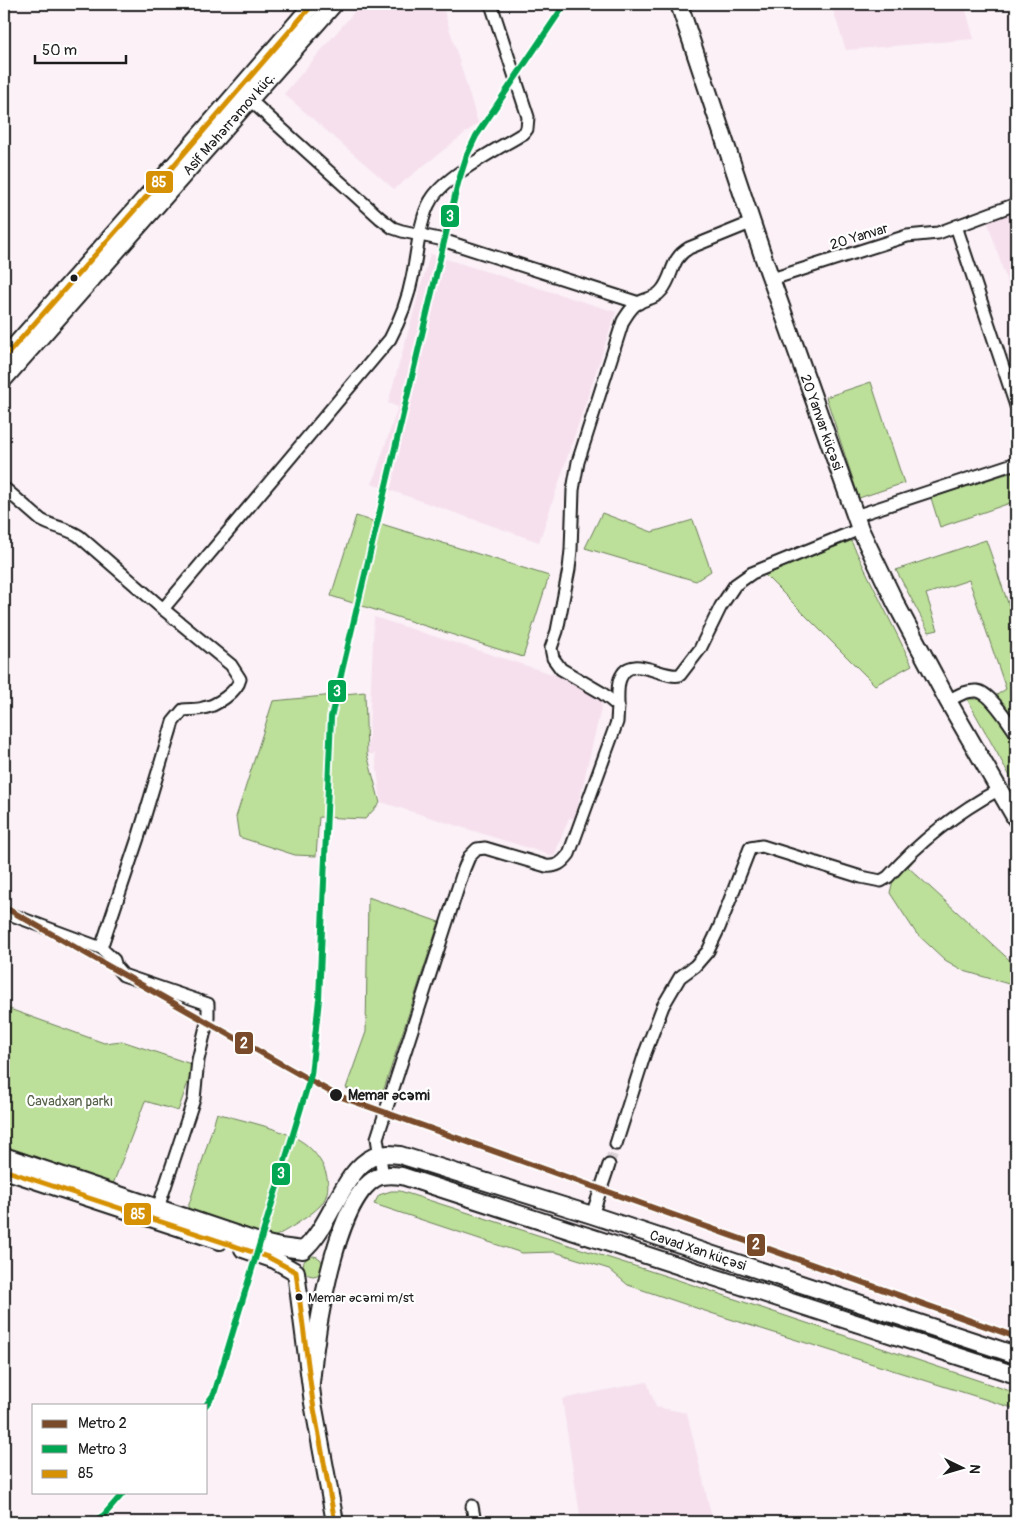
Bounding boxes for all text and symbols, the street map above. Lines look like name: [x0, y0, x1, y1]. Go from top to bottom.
scale bar: [35, 32, 126, 64]
text: 50 m: [42, 41, 77, 60]
street label: Asif Məhərrəmov küç.: [179, 69, 279, 179]
line badge: 85: [145, 170, 174, 194]
text: 85: [152, 174, 167, 191]
line badge: 3: [440, 204, 460, 228]
text: 3: [446, 208, 454, 225]
street label: 20 Yanvar: [828, 220, 890, 253]
unlabelled marker: [69, 273, 79, 283]
street label: 20 Yanvar küçəsi: [797, 372, 847, 473]
line badge: 3: [327, 679, 347, 703]
text: 3: [333, 683, 341, 700]
line badge: 2: [234, 1031, 254, 1055]
text: 2: [240, 1035, 248, 1052]
marker: Memar Əcəmi: [328, 1087, 344, 1103]
place label: Memar Əcəmi: [348, 1087, 430, 1104]
park label: Cavadxan parkı: [27, 1093, 113, 1110]
line badge: 3: [271, 1162, 291, 1186]
text: 3: [277, 1165, 285, 1182]
line badge: 85: [123, 1202, 152, 1226]
text: 85: [131, 1206, 146, 1223]
street label: Cavad Xan küçəsi: [648, 1227, 749, 1274]
line badge: 2: [746, 1233, 766, 1257]
text: 2: [752, 1236, 760, 1253]
place label: Memar Əcəmi m/st: [308, 1290, 415, 1306]
marker: Memar Əcəmi m/st: [294, 1292, 304, 1302]
legend: [32, 1404, 208, 1494]
text: Metro 2: [78, 1414, 127, 1433]
text: Metro 3: [78, 1440, 127, 1459]
north arrow: [938, 1444, 988, 1494]
text: 85: [78, 1464, 94, 1483]
text: N: [966, 1464, 983, 1475]

